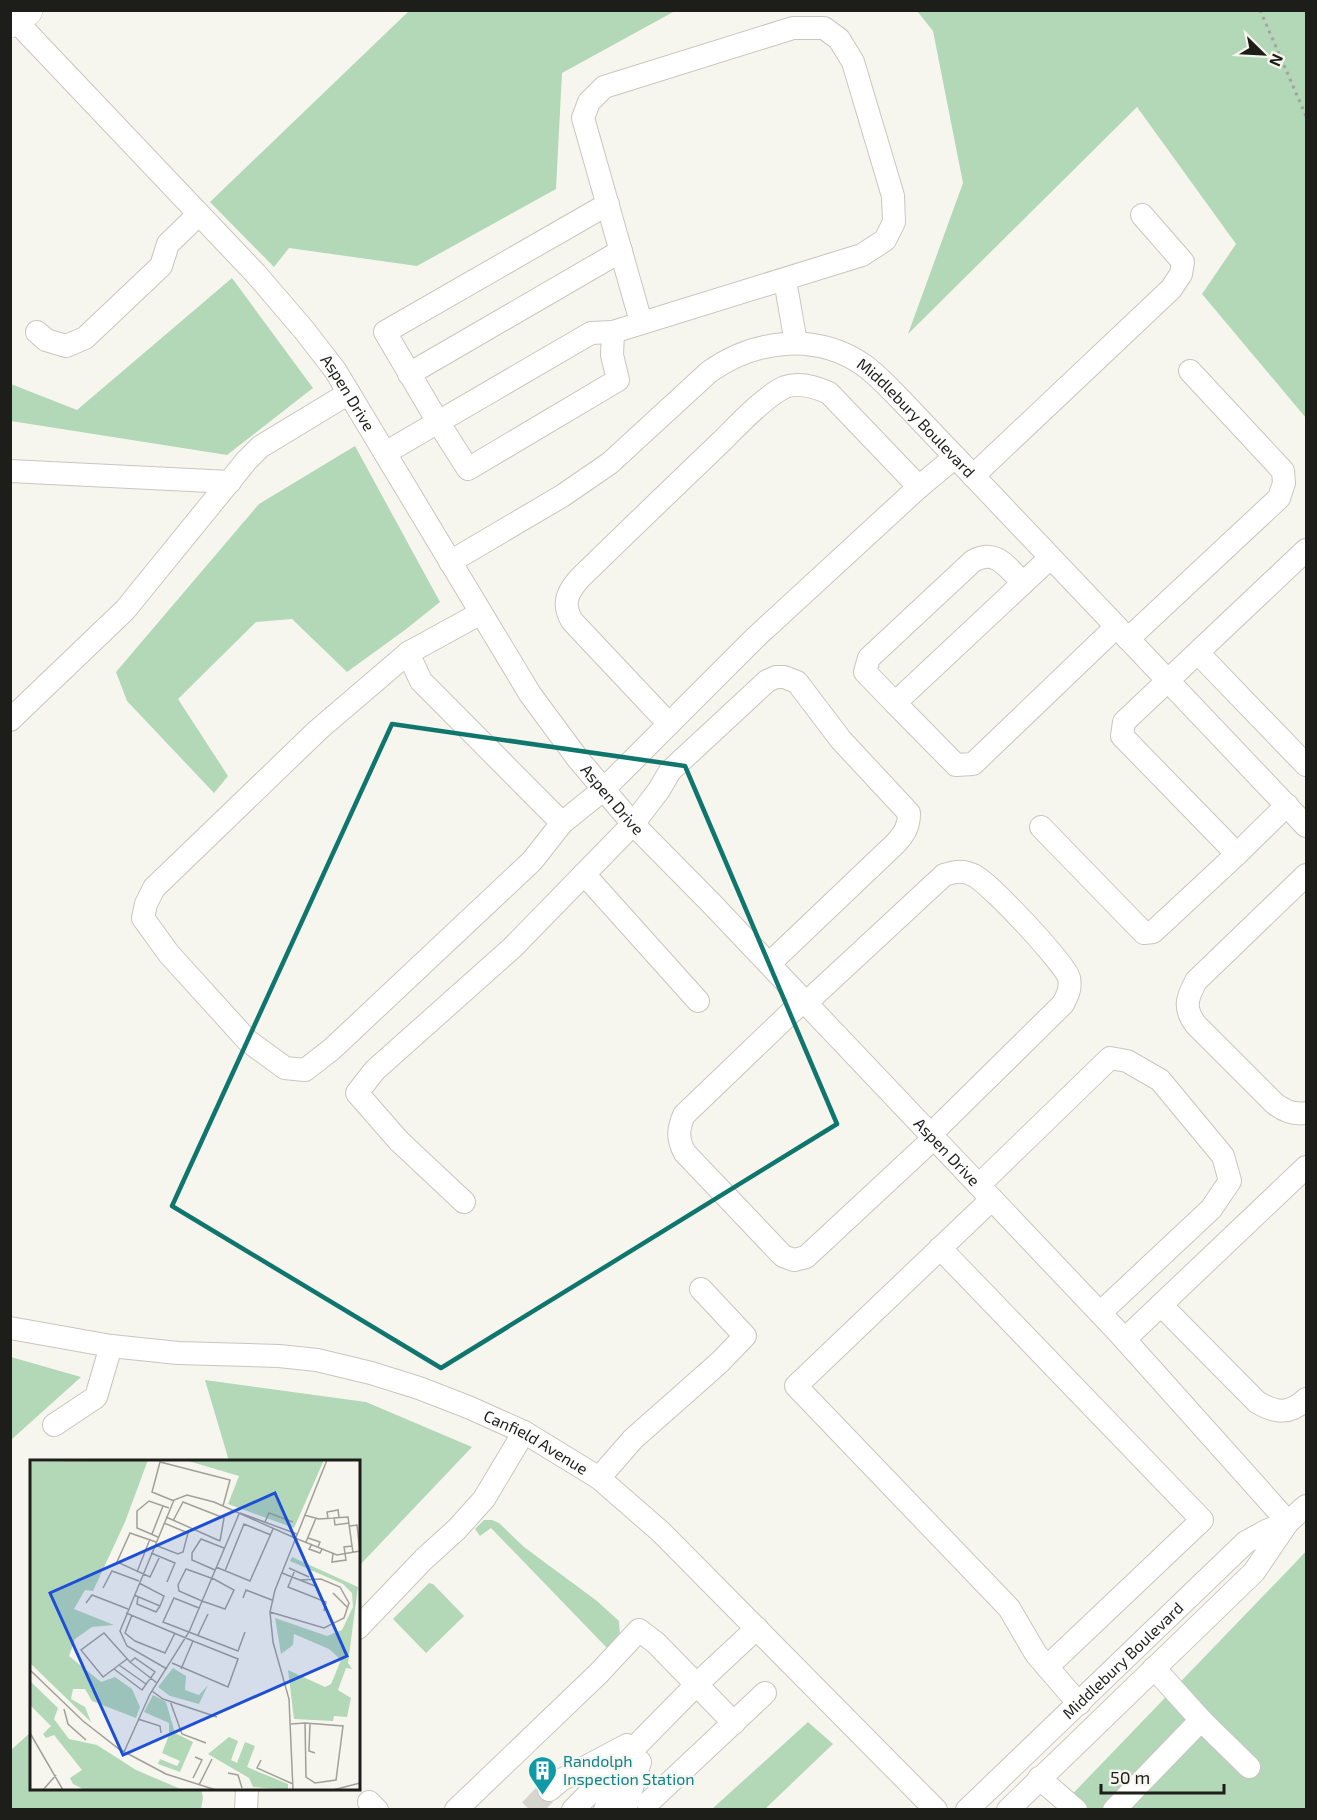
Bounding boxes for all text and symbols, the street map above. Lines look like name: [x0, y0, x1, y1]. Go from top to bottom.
north arrow: [1233, 24, 1293, 84]
text: N: [1266, 51, 1288, 69]
street label: Aspen Drive: [317, 350, 379, 434]
street label: Middlebury Boulevard: [854, 354, 979, 481]
street label: Aspen Drive: [577, 760, 648, 838]
street label: Aspen Drive: [911, 1113, 984, 1190]
street label: Canfield Avenue: [481, 1405, 592, 1478]
inset map: [30, 1460, 360, 1790]
street label: Middlebury Boulevard: [1058, 1598, 1187, 1722]
place label: Randolph Inspection Station: [563, 1751, 695, 1788]
building icon: Randolph Inspection Station: [526, 1754, 558, 1796]
scale bar: [1101, 1757, 1224, 1795]
text: 50 m: [1110, 1766, 1150, 1788]

